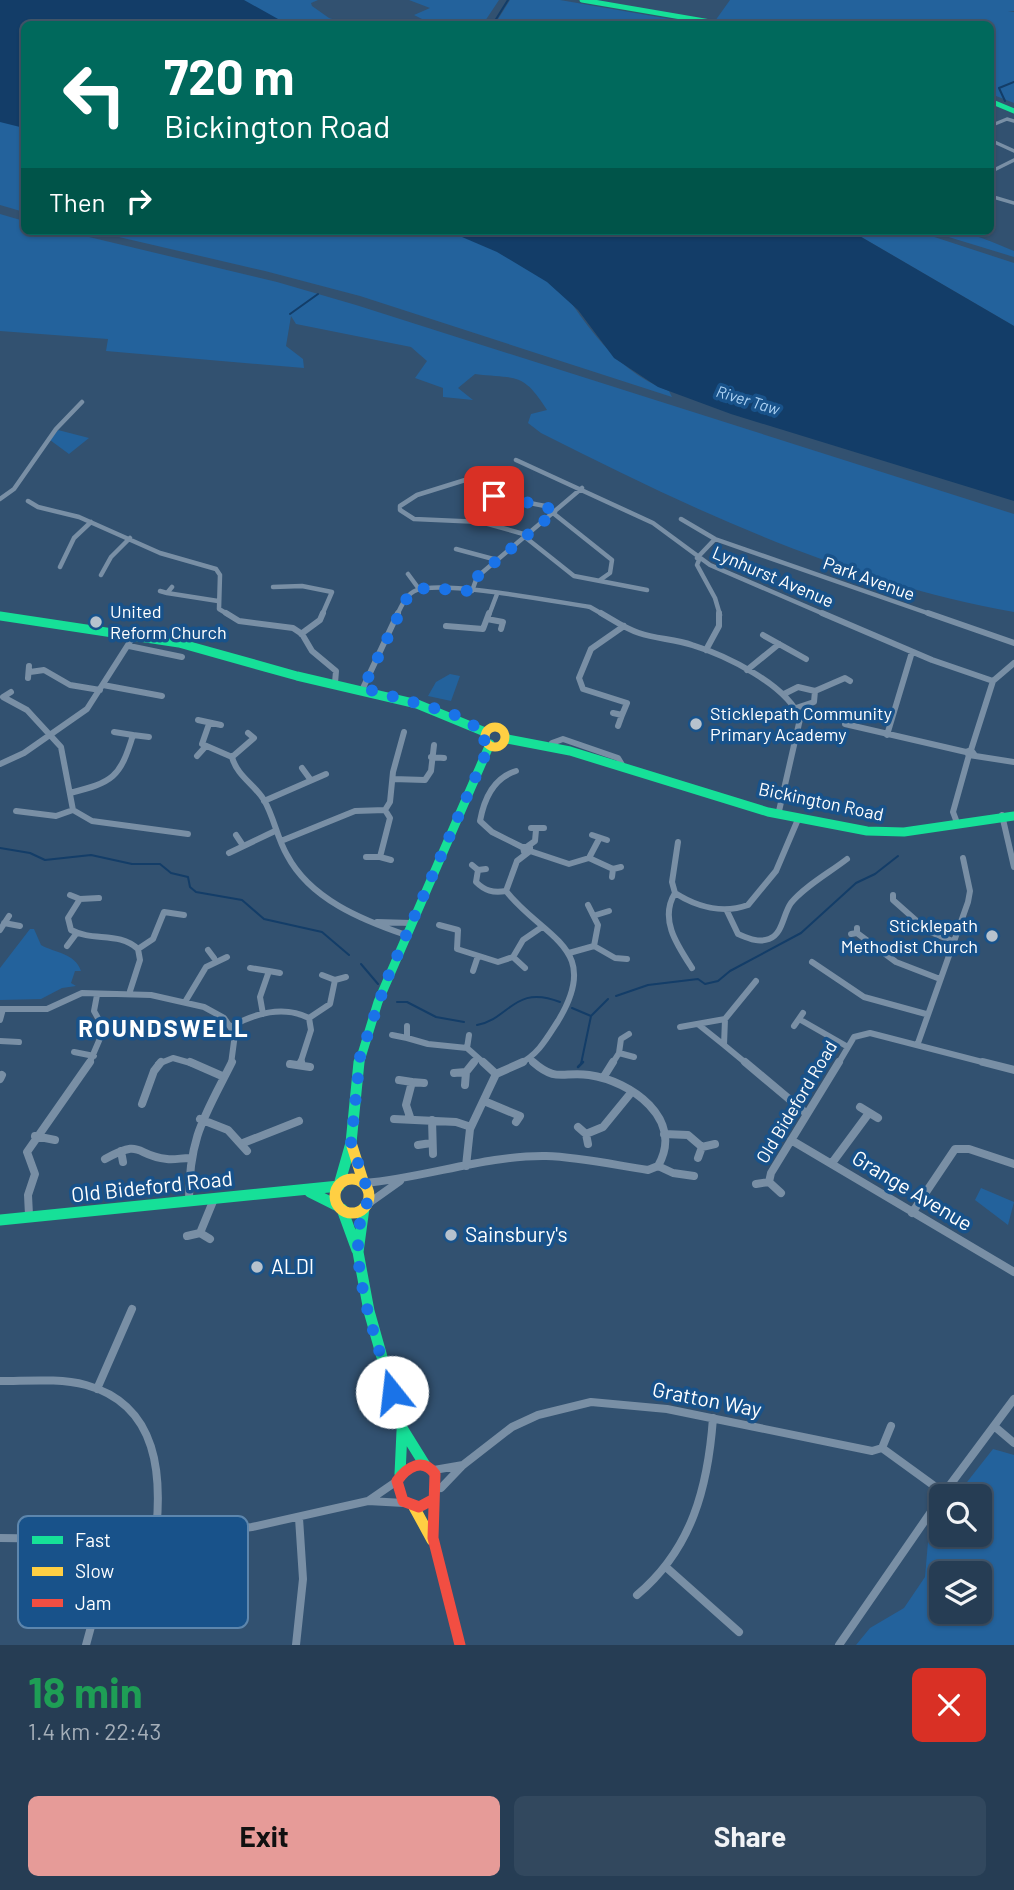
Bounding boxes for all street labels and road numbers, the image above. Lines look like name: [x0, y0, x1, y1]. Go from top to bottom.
street label: Lynhurst Avenue: [709, 541, 837, 612]
street label: Park Avenue: [820, 551, 918, 605]
street label: Bickington Road: [757, 777, 886, 825]
street label: Old Bideford Road: [751, 1036, 841, 1167]
street label: Grange Avenue: [848, 1144, 977, 1235]
street label: Old Bideford Road: [70, 1165, 234, 1206]
street label: Gratton Way: [651, 1376, 764, 1421]

